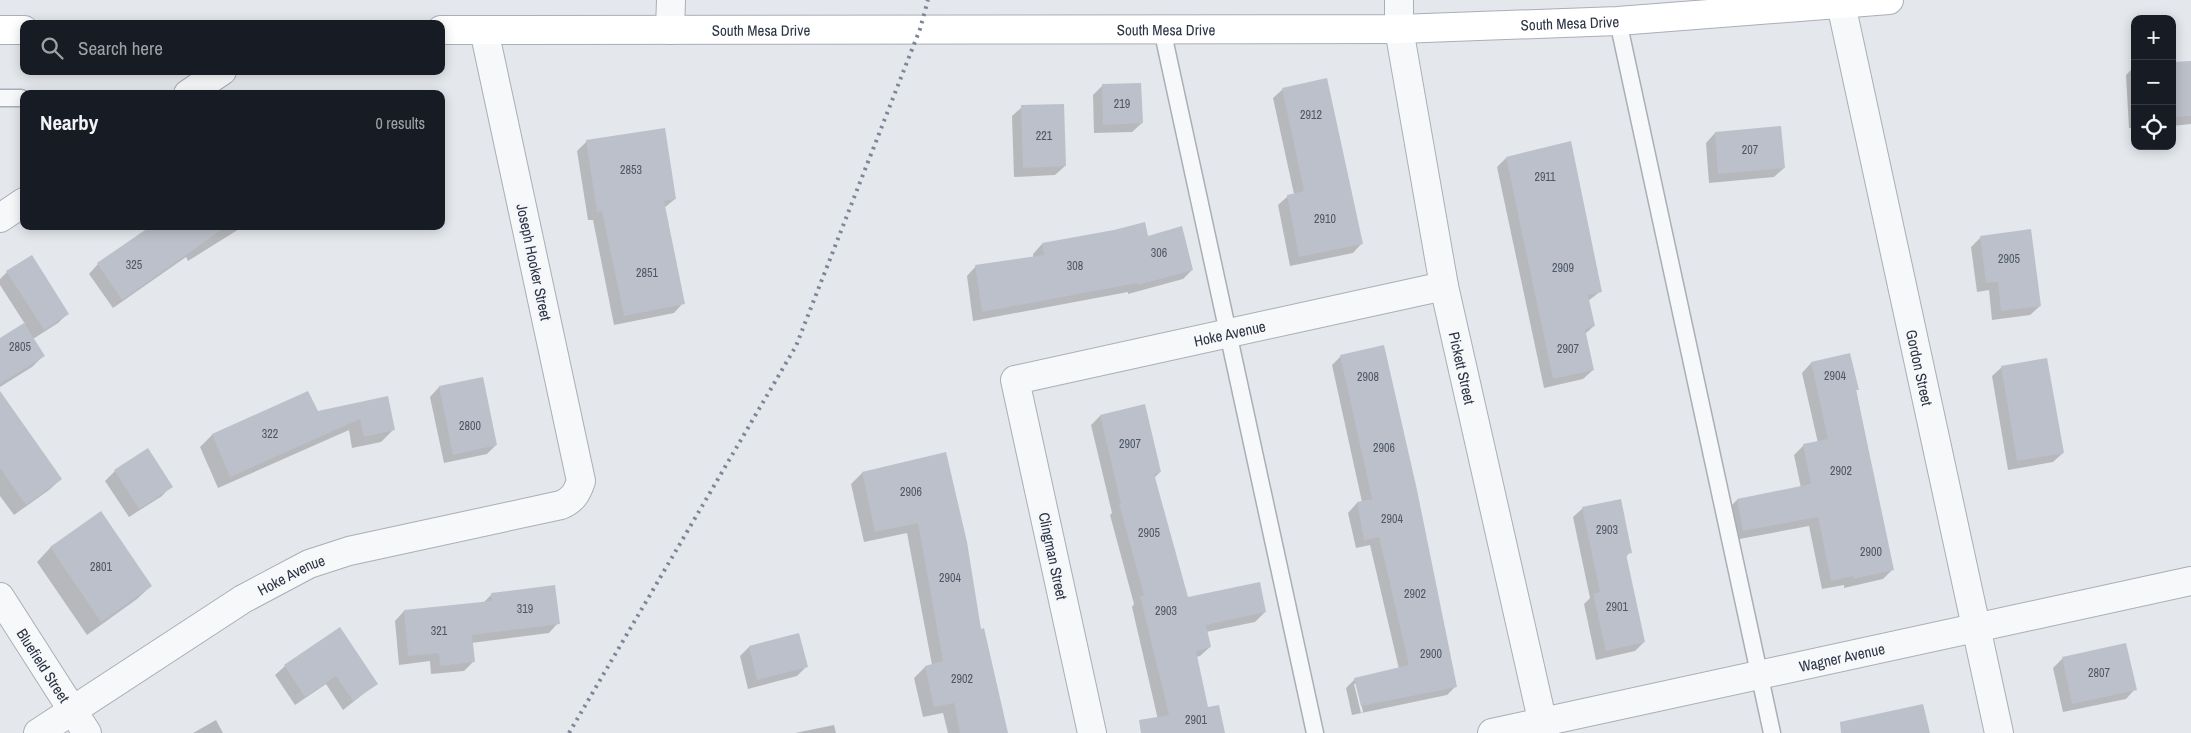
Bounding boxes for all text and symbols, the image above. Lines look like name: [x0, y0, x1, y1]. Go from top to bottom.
street label: South Mesa Drive: [1520, 10, 1620, 35]
map controls: [2131, 15, 2176, 150]
button: +: [2131, 15, 2176, 60]
street label: South Mesa Drive: [712, 19, 810, 40]
street label: South Mesa Drive: [1117, 19, 1215, 40]
search box: [20, 20, 445, 75]
icon: search: [38, 34, 66, 62]
text: Search here: [78, 35, 163, 61]
button: −: [2131, 60, 2176, 105]
house number: 219: [1114, 96, 1130, 112]
button: locate: [2131, 105, 2176, 150]
house number: 2912: [1300, 107, 1322, 123]
text: Nearby: [40, 108, 98, 137]
text: 0 results: [375, 112, 425, 134]
house number: 221: [1036, 128, 1053, 144]
house number: 207: [1742, 142, 1759, 158]
house number: 2853: [620, 162, 642, 178]
house number: 2911: [1534, 169, 1556, 185]
street label: Joseph Hooker Street: [511, 202, 557, 323]
house number: 2910: [1314, 211, 1336, 227]
house number: 306: [1151, 245, 1167, 261]
house number: 2905: [1998, 251, 2020, 267]
house number: 325: [126, 257, 143, 273]
house number: 308: [1067, 258, 1083, 274]
house number: 2909: [1552, 260, 1574, 276]
house number: 2851: [636, 265, 658, 281]
street label: Hoke Avenue: [1192, 315, 1268, 351]
street label: Gordon Street: [1901, 328, 1938, 408]
street label: Pickett Street: [1444, 330, 1481, 407]
house number: 2805: [9, 339, 31, 355]
house number: 2907: [1557, 341, 1579, 357]
house number: 2904: [1824, 368, 1846, 384]
house number: 2908: [1357, 369, 1379, 385]
house number: 2800: [459, 418, 481, 434]
house number: 322: [262, 426, 278, 442]
house number: 2907: [1119, 436, 1141, 452]
house number: 2906: [1373, 440, 1395, 456]
house number: 2902: [1830, 463, 1852, 479]
house number: 2906: [900, 484, 922, 500]
street label: Clingman Street: [1033, 510, 1073, 602]
house number: 2904: [1381, 511, 1403, 527]
house number: 2903: [1596, 522, 1618, 538]
house number: 2905: [1138, 525, 1160, 541]
house number: 2900: [1860, 544, 1882, 560]
street label: Hoke Avenue: [254, 549, 328, 600]
house number: 2801: [90, 559, 112, 575]
house number: 2904: [939, 570, 961, 586]
house number: 2902: [1404, 586, 1426, 602]
house number: 2901: [1606, 599, 1628, 615]
house number: 319: [517, 601, 533, 617]
house number: 2903: [1155, 603, 1177, 619]
house number: 321: [431, 623, 448, 639]
street label: Bluefield Street: [12, 624, 75, 707]
street label: Wagner Avenue: [1797, 637, 1887, 676]
house number: 2900: [1420, 646, 1442, 662]
house number: 2807: [2088, 665, 2110, 681]
house number: 2902: [951, 671, 973, 687]
house number: 2901: [1185, 712, 1207, 728]

